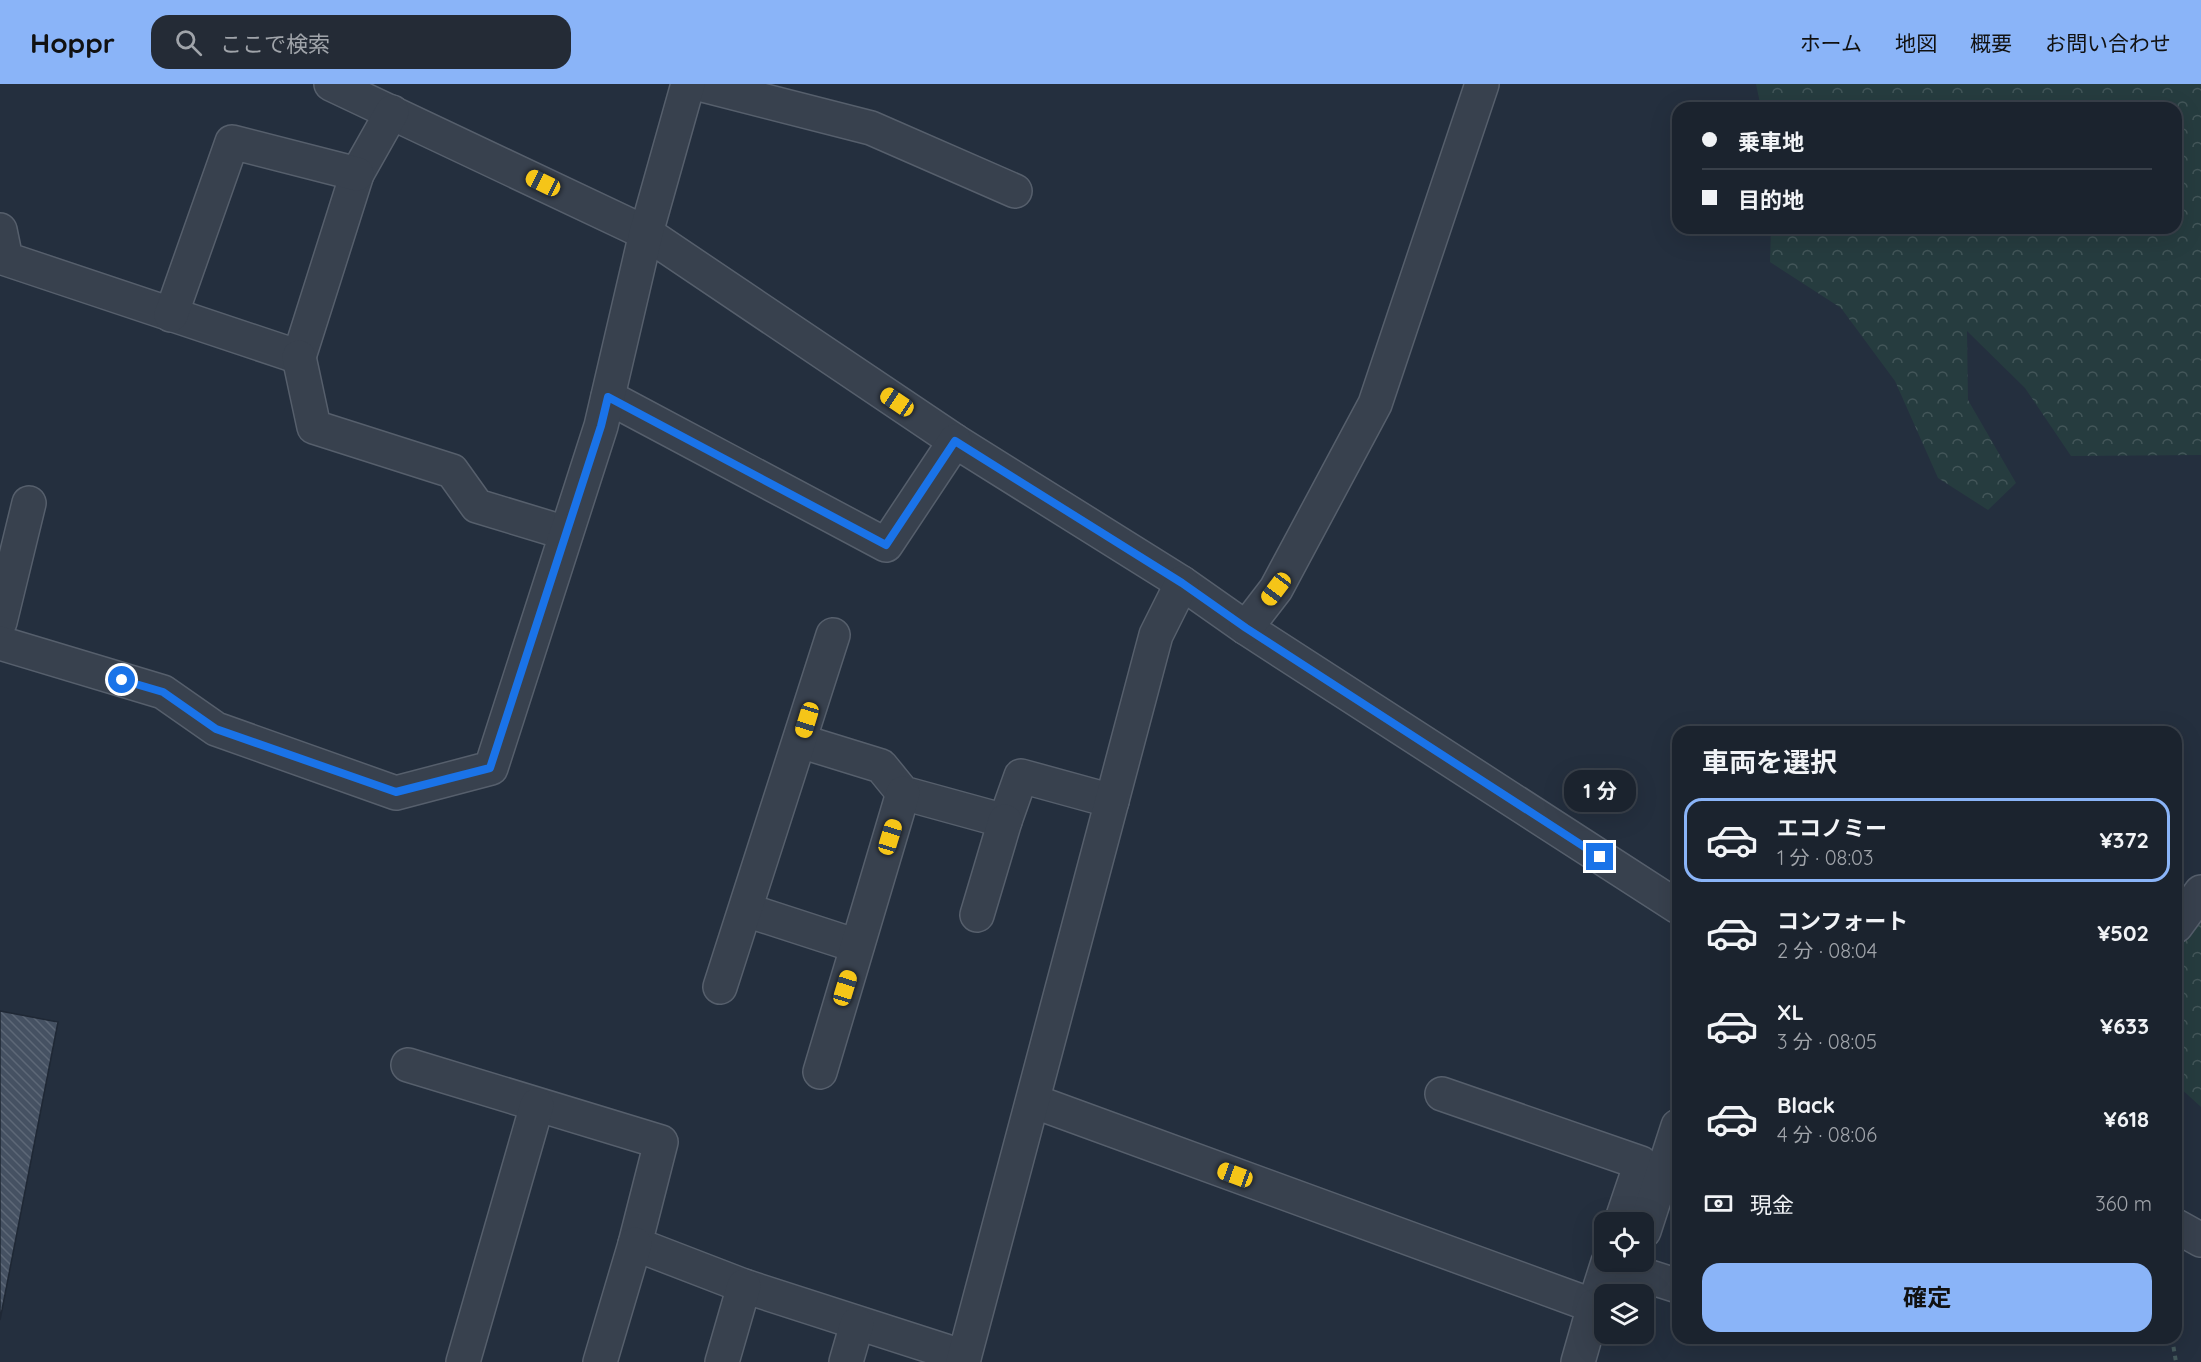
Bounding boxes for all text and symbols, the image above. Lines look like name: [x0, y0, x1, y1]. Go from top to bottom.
search box: [151, 15, 571, 69]
text: Hoppr: [30, 25, 115, 60]
icon: search: [172, 26, 205, 59]
text: ここで検索: [220, 30, 330, 58]
text: ホーム: [1800, 30, 1862, 56]
text: 地図: [1895, 30, 1937, 56]
text: 概要: [1970, 30, 2012, 56]
text: お問い合わせ: [2045, 30, 2171, 56]
text: 乗車地: [1738, 128, 1804, 156]
car: [523, 167, 563, 199]
text: 目的地: [1738, 186, 1804, 214]
car: [877, 384, 917, 420]
car: [1258, 569, 1294, 609]
route start: [108, 666, 135, 693]
car: [793, 700, 821, 740]
text: 車両を選択: [1702, 745, 1837, 779]
callout: 1 分: [1564, 770, 1636, 812]
text: 1 分: [1583, 778, 1617, 803]
icon: car: [1705, 813, 1759, 867]
text: エコノミー: [1777, 814, 1887, 842]
car: [876, 817, 904, 857]
text: ¥372: [2099, 826, 2149, 854]
route end: [1586, 843, 1613, 870]
text: 1 分 · 08:03: [1777, 845, 1874, 870]
icon: car: [1705, 906, 1759, 960]
text: コンフォート: [1777, 907, 1908, 935]
text: ¥502: [2097, 919, 2149, 947]
text: 2 分 · 08:04: [1777, 938, 1877, 963]
car: [831, 968, 859, 1008]
text: XL: [1777, 998, 1804, 1026]
icon: car: [1705, 999, 1759, 1053]
text: ¥633: [2100, 1012, 2149, 1040]
text: 3 分 · 08:05: [1777, 1029, 1877, 1054]
text: Black: [1777, 1091, 1835, 1119]
icon: car: [1705, 1092, 1759, 1146]
text: ¥618: [2104, 1105, 2149, 1133]
text: 4 分 · 08:06: [1777, 1122, 1877, 1147]
car: [1215, 1160, 1255, 1190]
icon: cash: [1702, 1187, 1735, 1220]
text: 現金: [1750, 1191, 1794, 1219]
text: 360 m: [2095, 1191, 2152, 1216]
map controls: [1594, 1212, 1654, 1344]
button: locate: [1594, 1212, 1654, 1272]
button: 確定: [1702, 1263, 2152, 1332]
button: layers: [1594, 1284, 1654, 1344]

